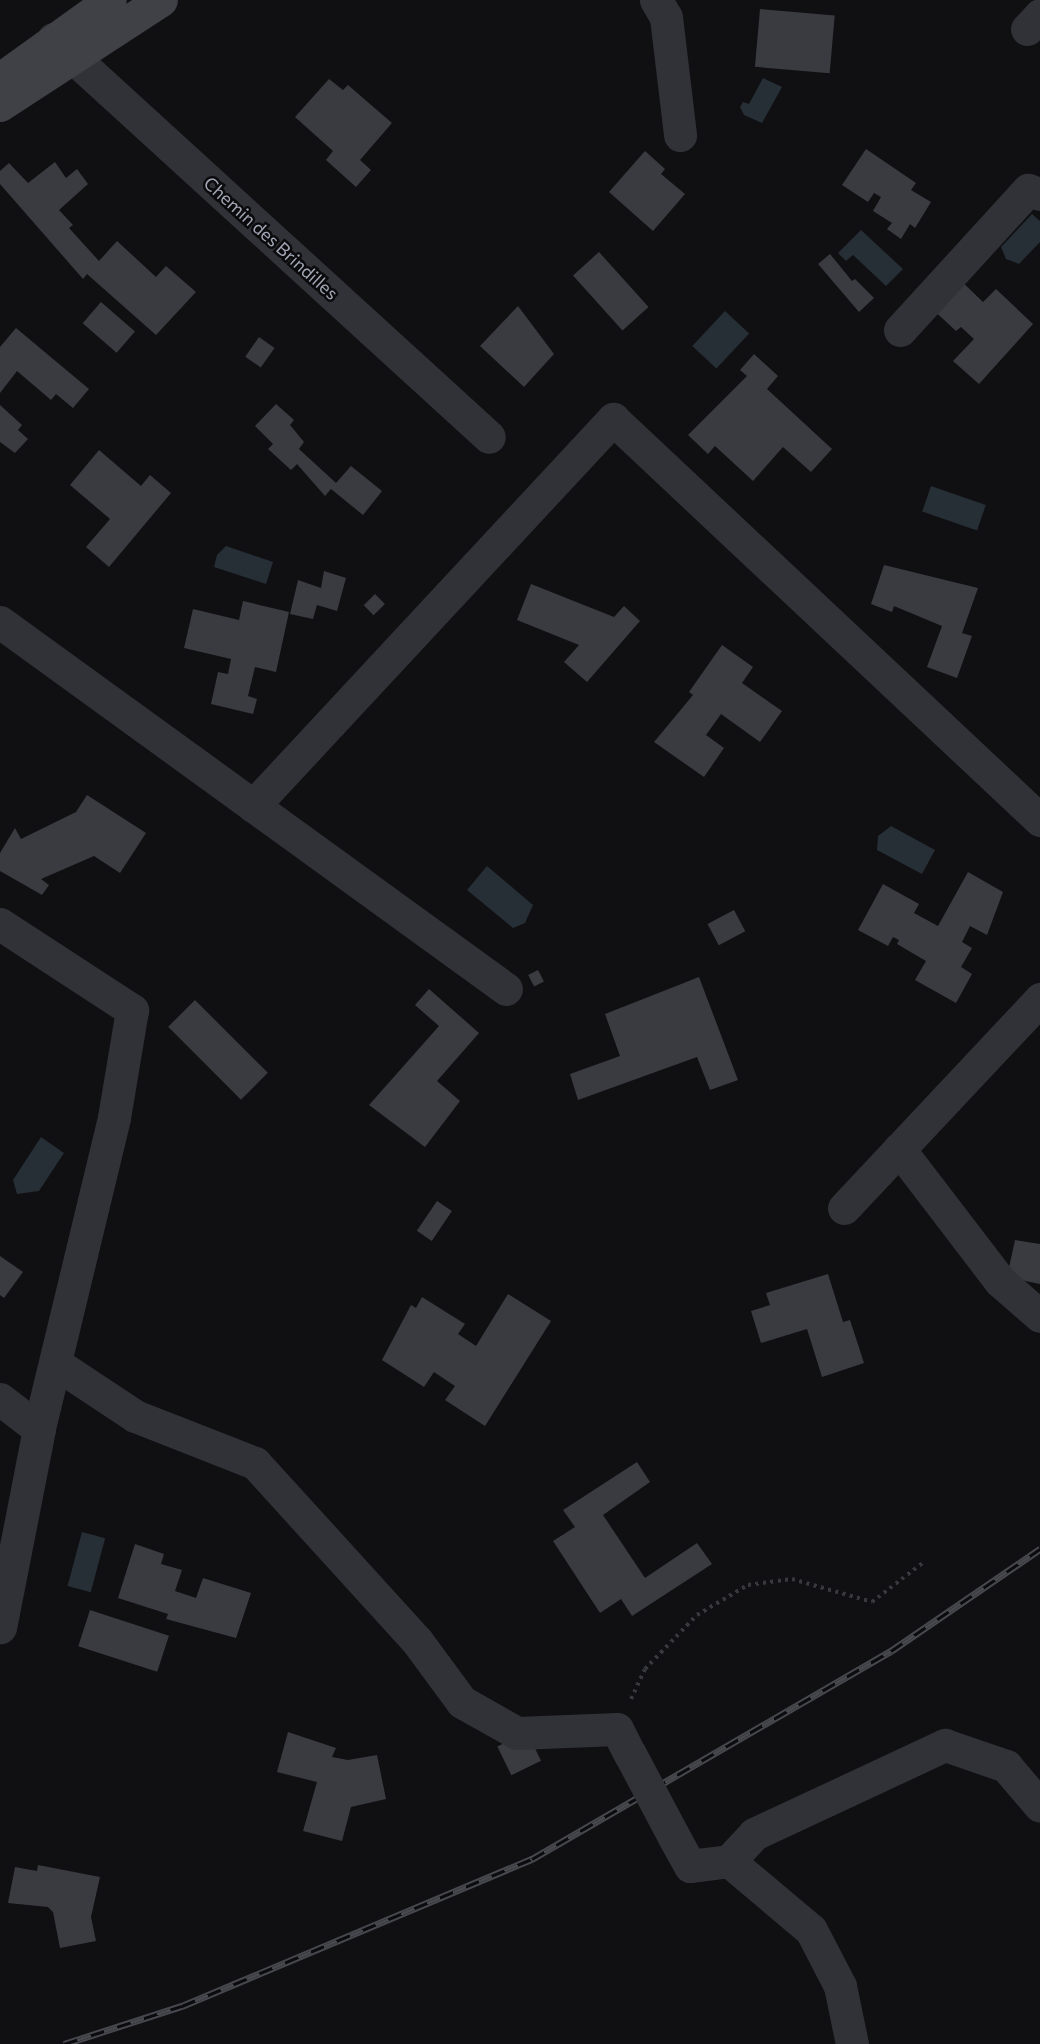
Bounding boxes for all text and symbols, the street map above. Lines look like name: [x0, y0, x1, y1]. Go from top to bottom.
street label: Chemin des Brindilles: [199, 172, 343, 304]

